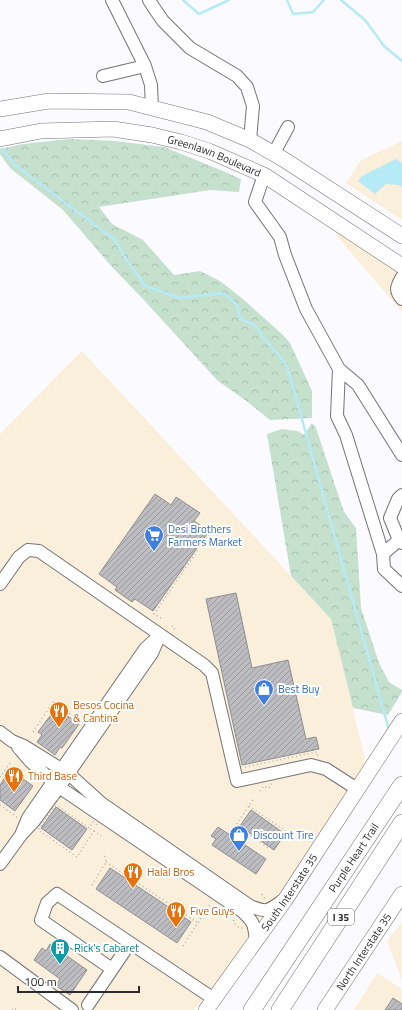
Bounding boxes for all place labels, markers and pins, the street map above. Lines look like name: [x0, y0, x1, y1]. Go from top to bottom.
place label: Desi Brothers Farmers Market: [168, 521, 242, 550]
supermarket icon: Desi Brothers Farmers Market: [143, 524, 165, 552]
shop icon: Best Buy: [253, 678, 275, 706]
place label: Best Buy: [278, 681, 320, 697]
place label: Besos Cocina & Cantina: [73, 697, 135, 726]
restaurant icon: Besos Cocina & Cantina: [48, 700, 70, 728]
restaurant icon: Third Base: [3, 765, 25, 793]
place label: Third Base: [28, 768, 77, 784]
shop icon: Discount Tire: [228, 824, 250, 852]
place label: Discount Tire: [253, 827, 314, 843]
restaurant icon: Halal Bros: [122, 861, 144, 889]
place label: Halal Bros: [147, 864, 194, 880]
restaurant icon: Five Guys: [165, 900, 187, 928]
place label: Five Guys: [190, 903, 234, 919]
building icon: Rick's Cabaret: [49, 937, 71, 965]
place label: Rick's Cabaret: [74, 940, 139, 956]

